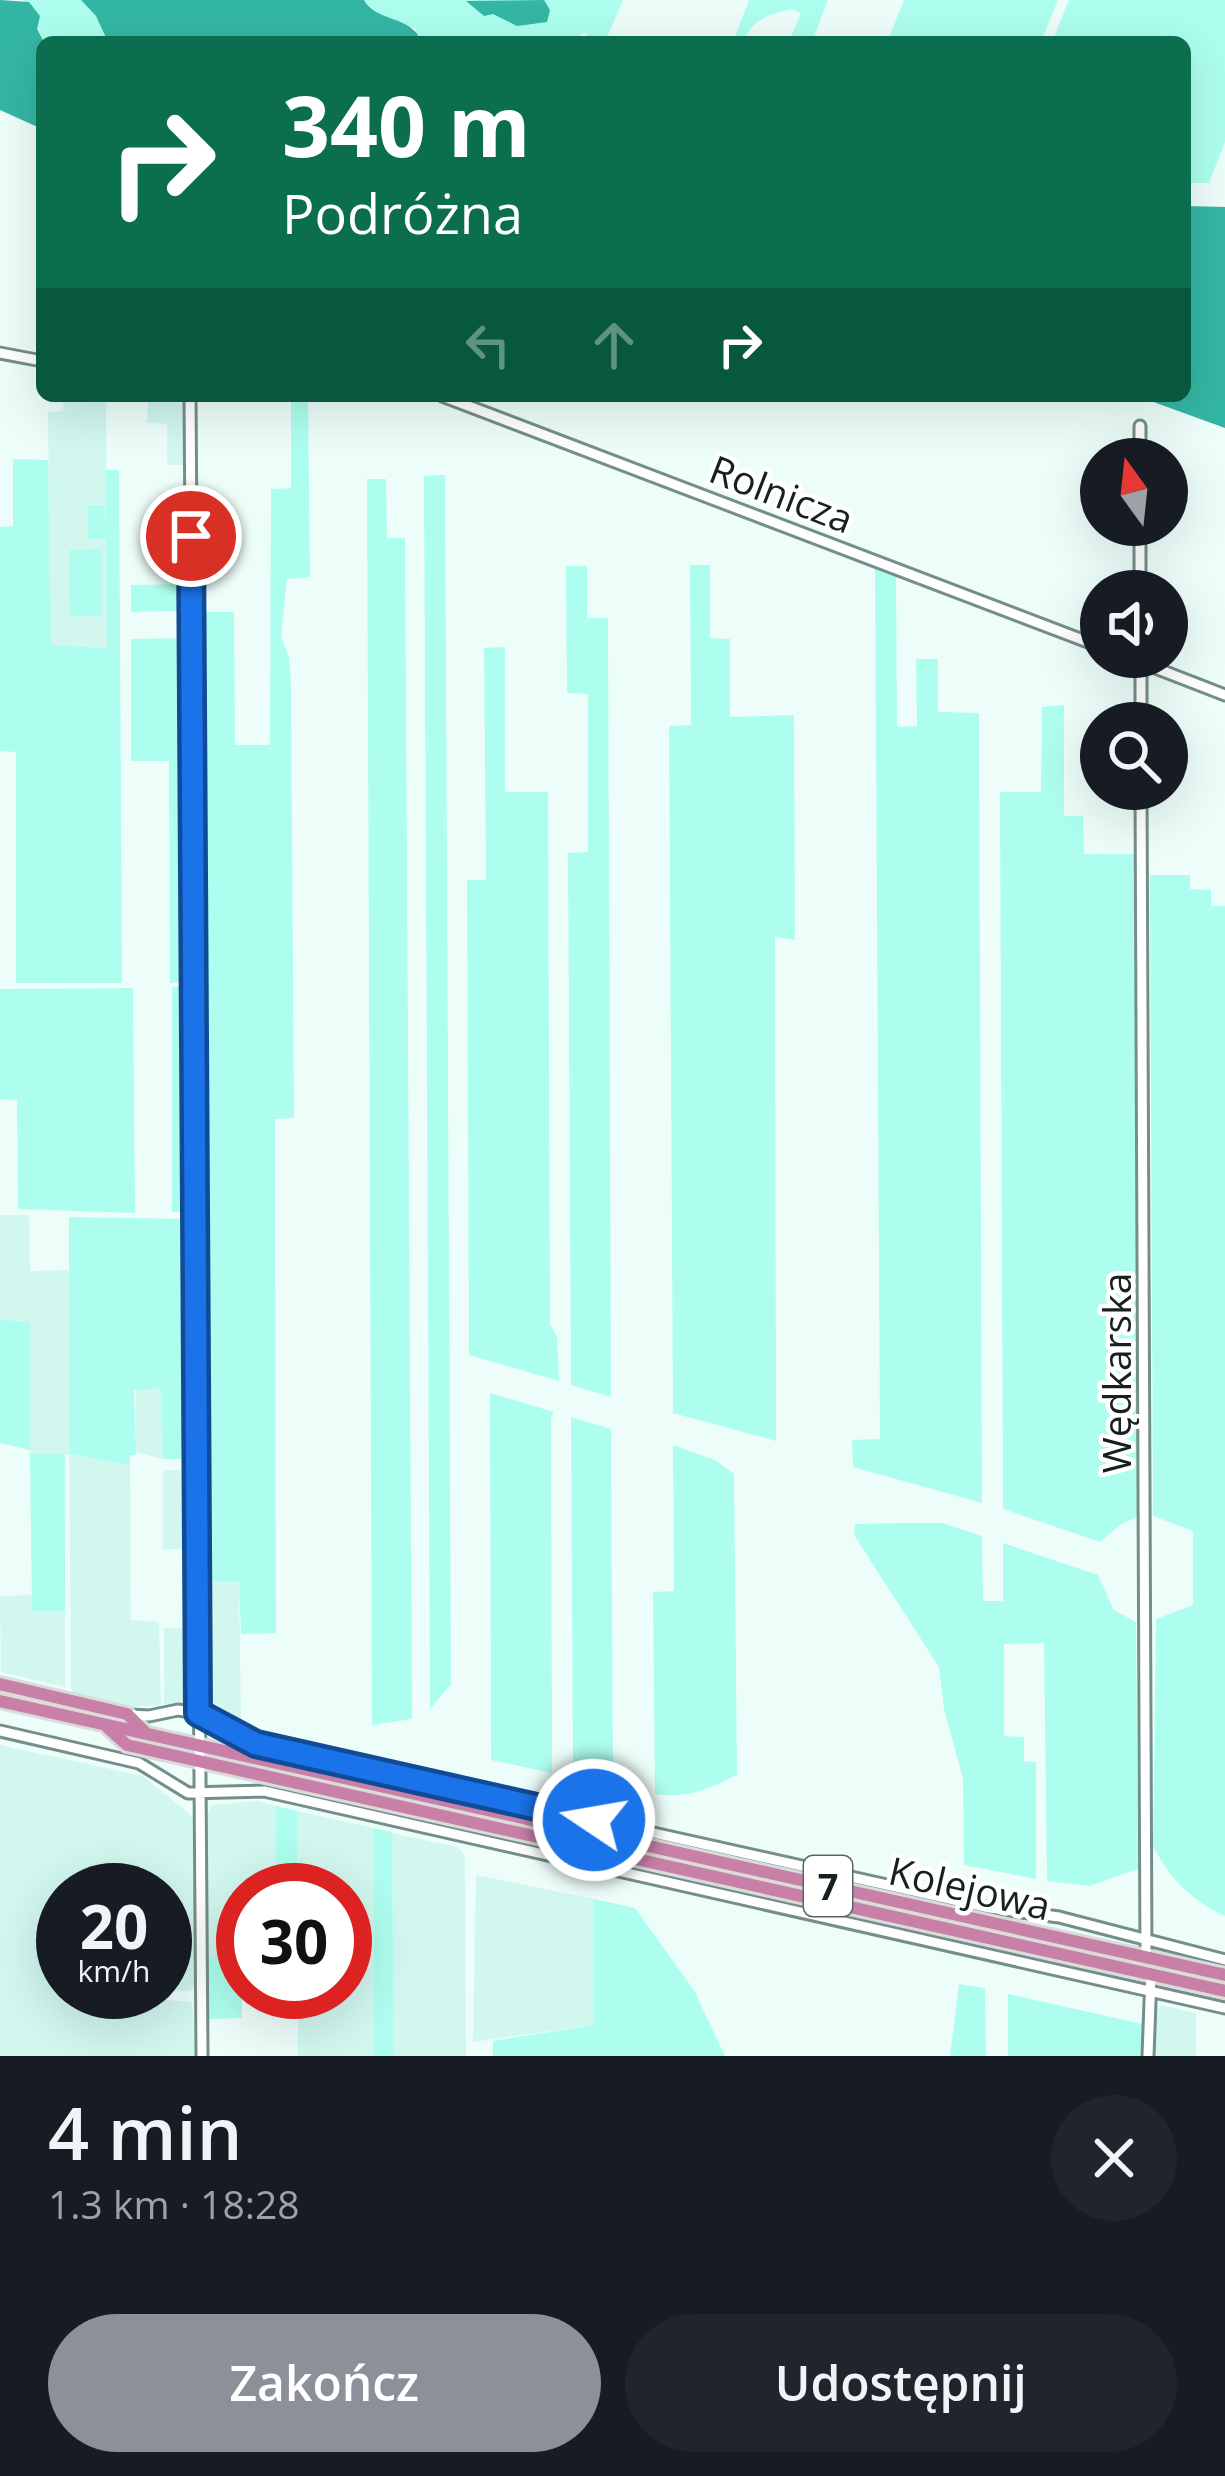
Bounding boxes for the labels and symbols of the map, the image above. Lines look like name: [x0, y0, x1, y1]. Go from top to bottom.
north arrow: [1080, 438, 1188, 546]
street label: Rolnicza: [703, 441, 861, 545]
pin: [140, 485, 242, 587]
street label: Wędkarska: [1089, 1273, 1142, 1473]
position arrow: [531, 1757, 657, 1883]
street label: Kolejowa: [884, 1843, 1056, 1931]
road number: 7: [804, 1856, 852, 1916]
speed limit sign: 30: [216, 1863, 372, 2019]

